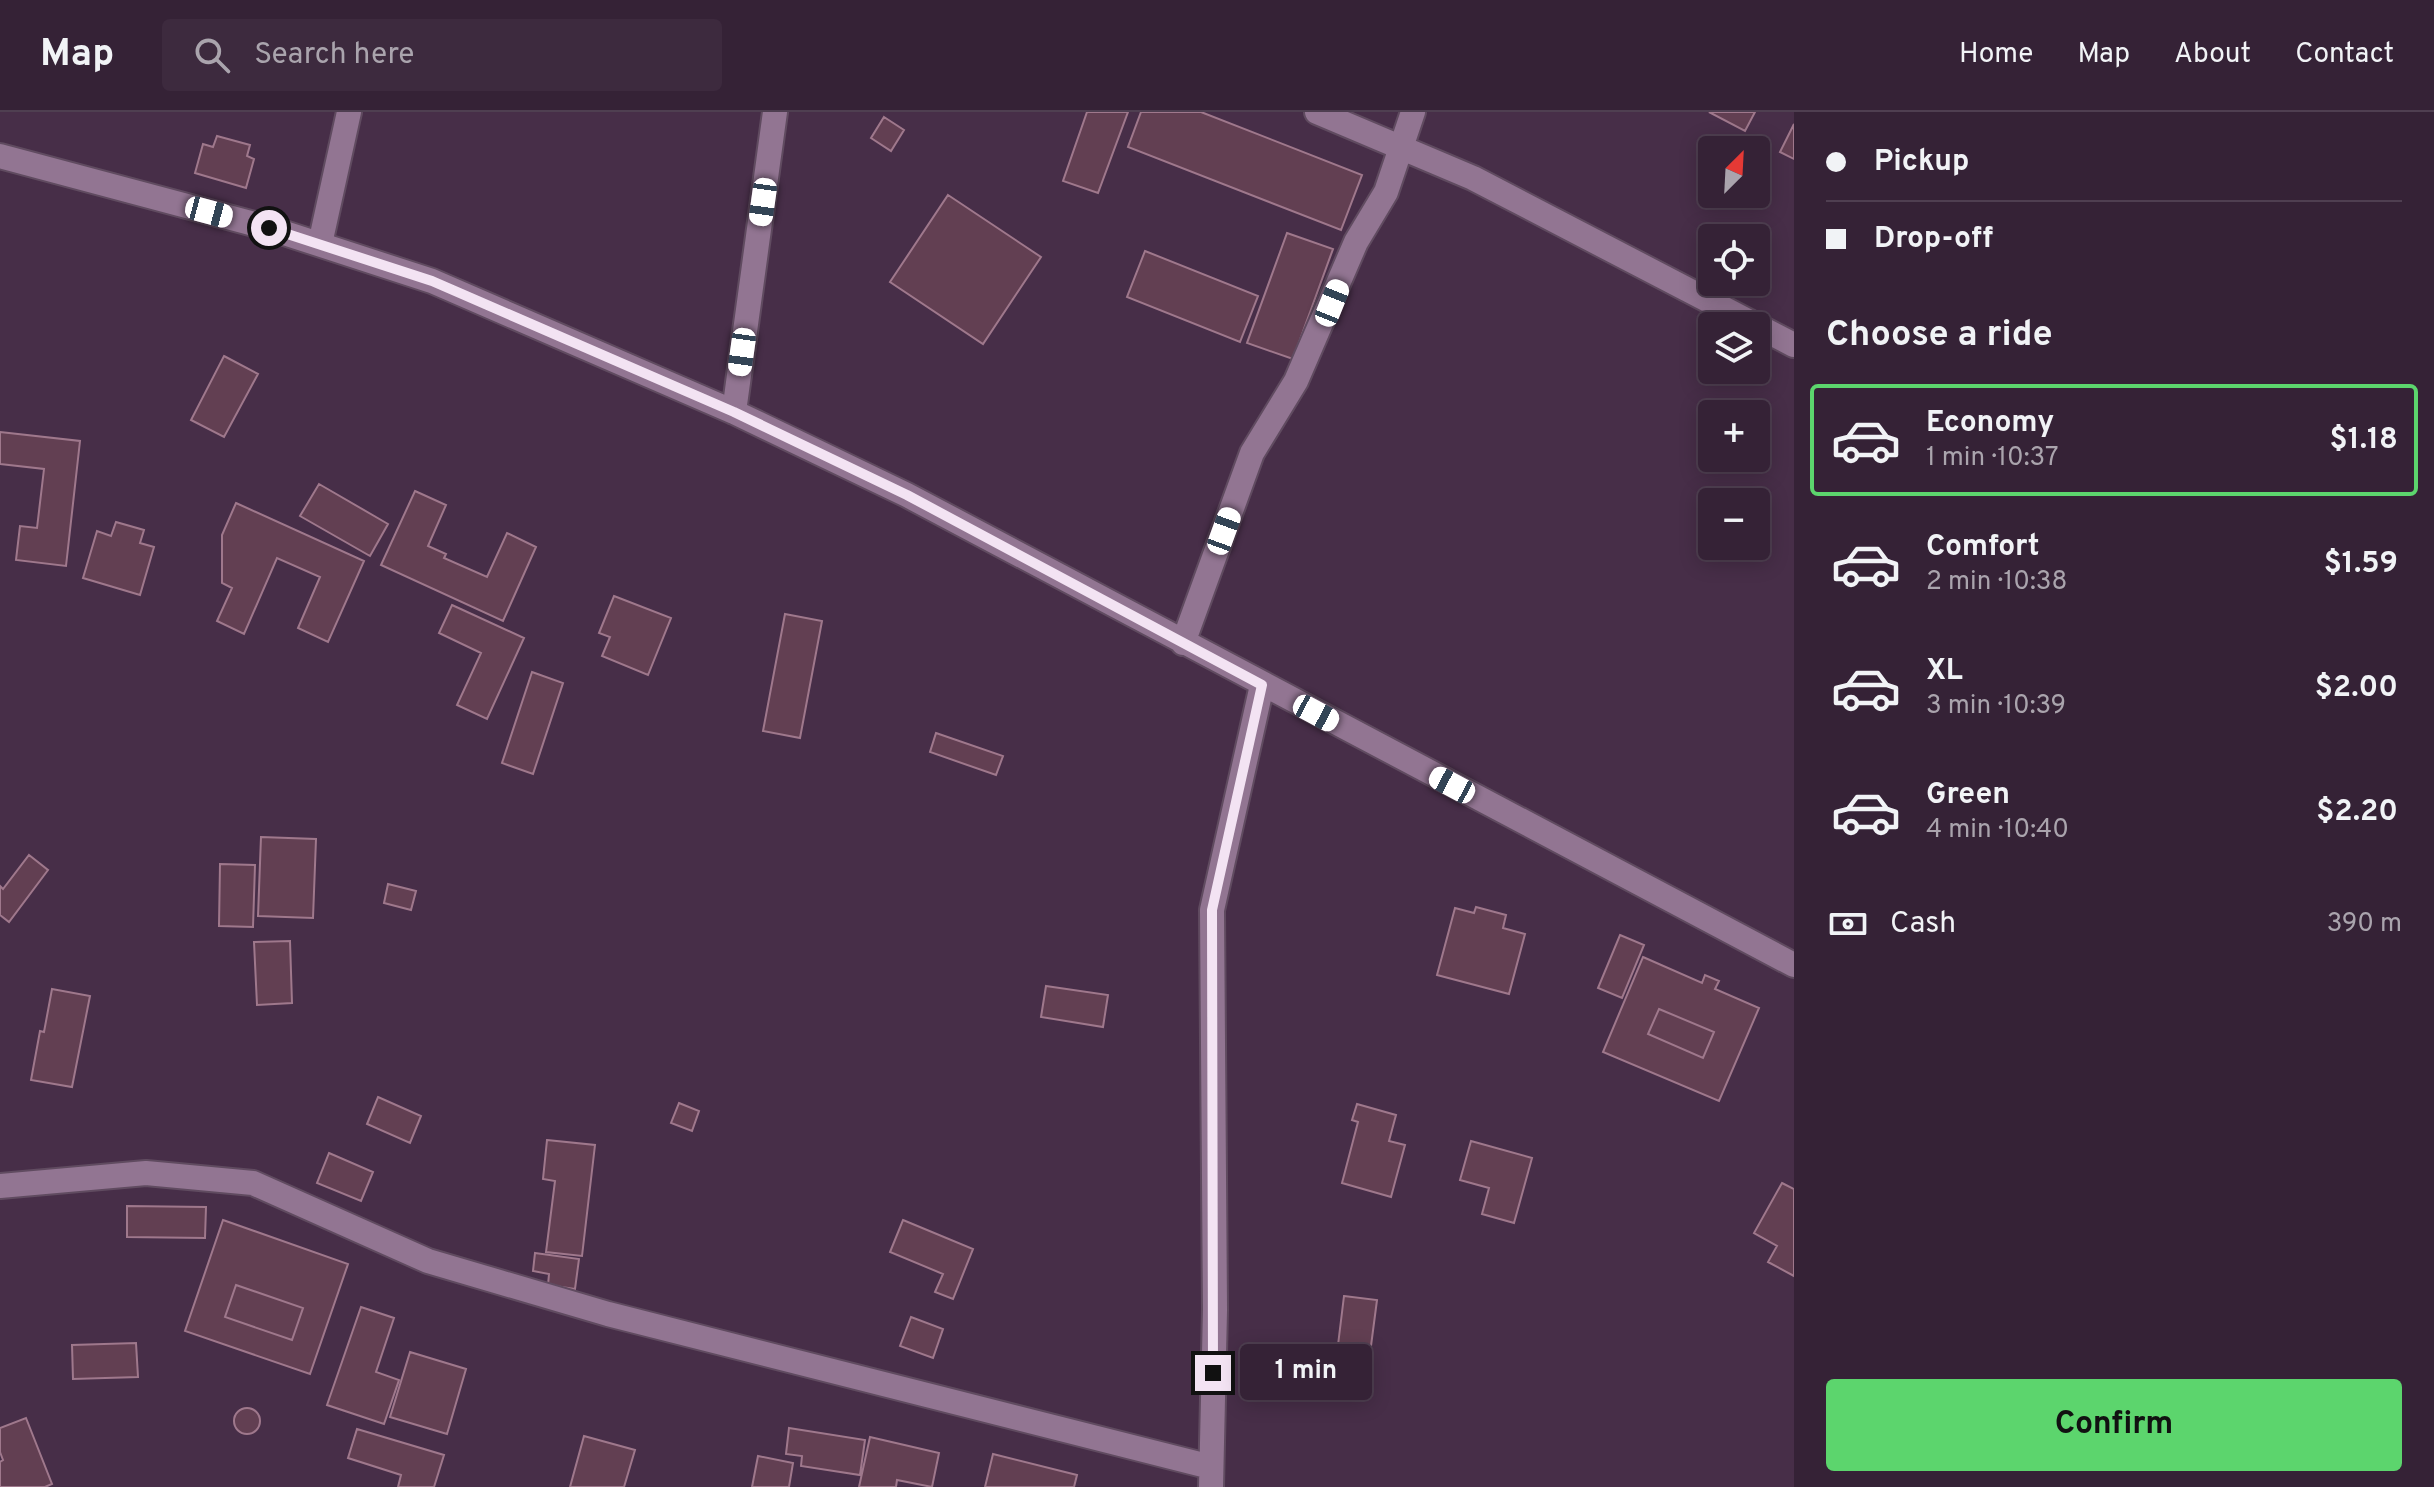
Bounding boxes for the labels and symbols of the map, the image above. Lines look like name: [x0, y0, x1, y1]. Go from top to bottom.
north arrow: [1698, 136, 1770, 208]
car: [748, 177, 778, 227]
car: [183, 194, 235, 230]
route start: [251, 210, 287, 246]
car: [1312, 276, 1352, 330]
car: [727, 327, 757, 377]
car: [1205, 504, 1243, 558]
car: [1289, 691, 1343, 735]
car: [1425, 763, 1479, 807]
callout: 1 min: [1241, 1345, 1373, 1401]
route end: [1195, 1355, 1231, 1391]

